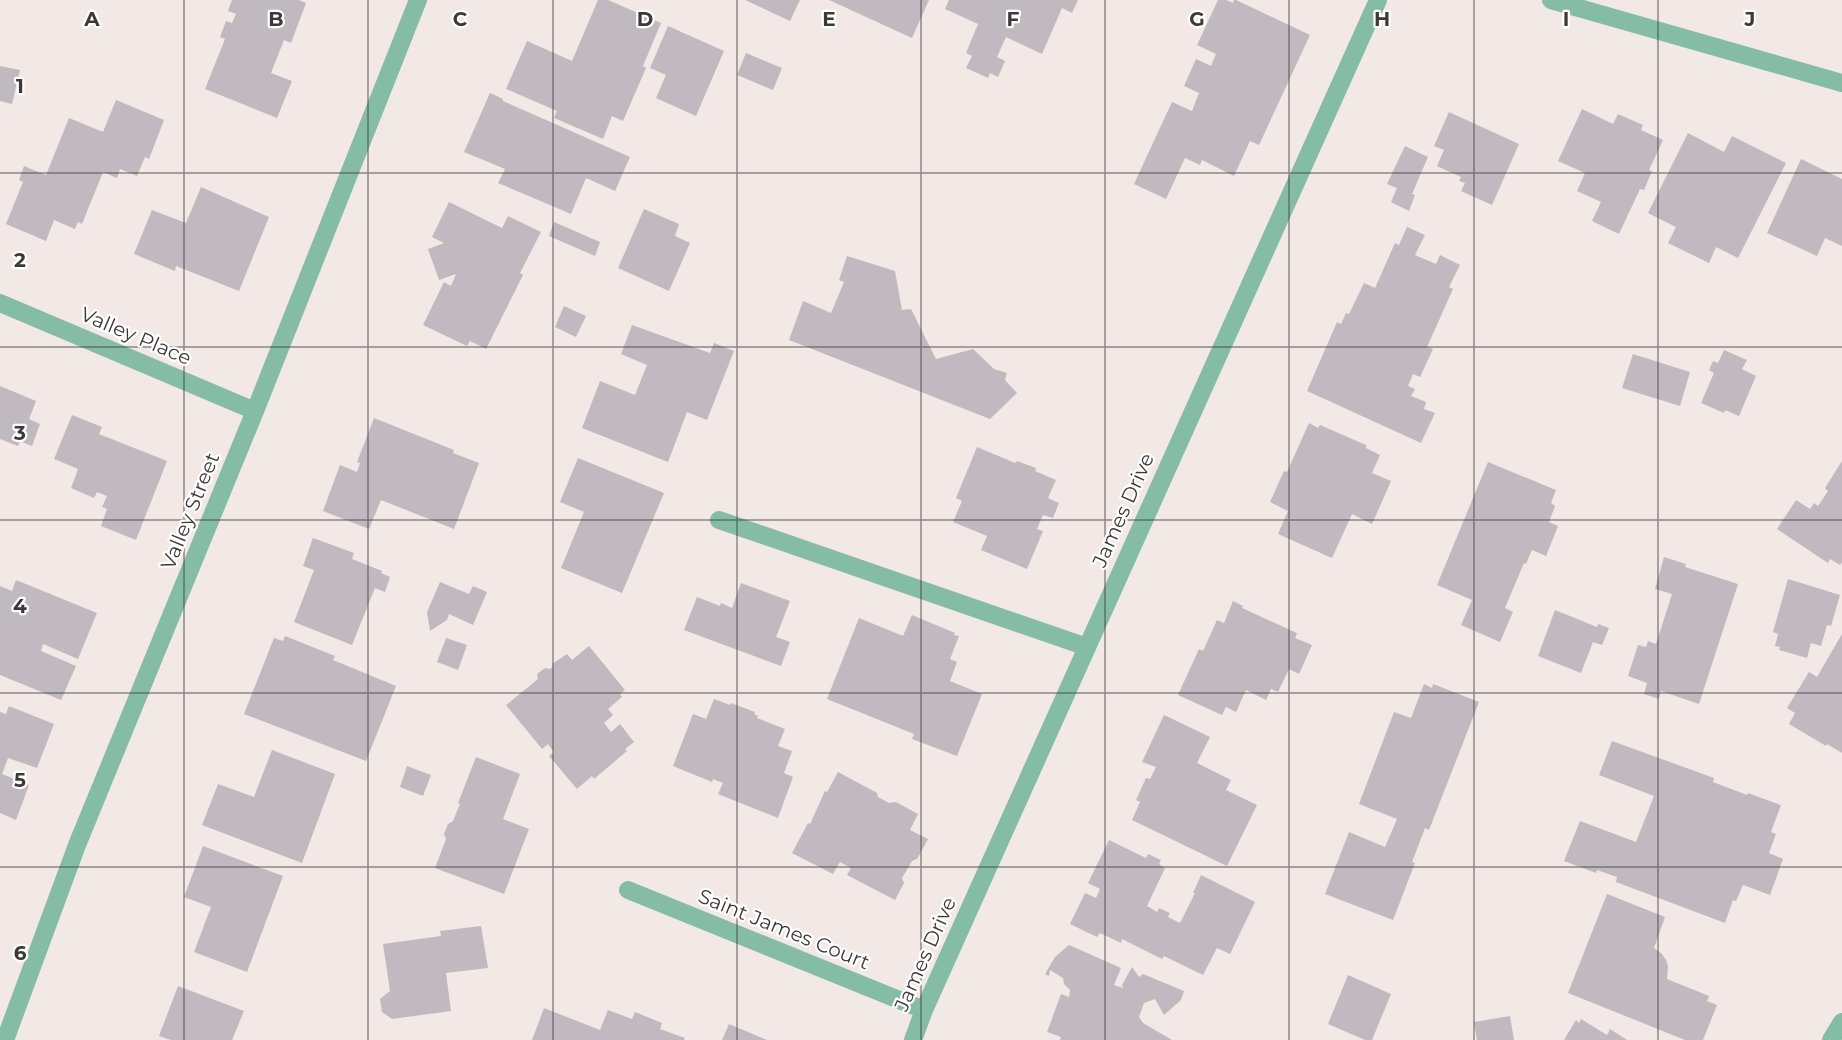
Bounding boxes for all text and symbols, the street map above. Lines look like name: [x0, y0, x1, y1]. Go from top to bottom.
text: A: [83, 7, 100, 31]
text: B: [268, 7, 284, 31]
text: C: [453, 7, 468, 31]
text: D: [637, 7, 653, 31]
text: E: [822, 7, 836, 31]
text: F: [1007, 7, 1020, 31]
text: G: [1189, 7, 1205, 31]
text: H: [1374, 7, 1390, 31]
text: I: [1563, 7, 1569, 31]
text: J: [1744, 7, 1755, 31]
text: 1: [16, 74, 24, 98]
text: 2: [14, 248, 26, 272]
street label: Valley Place: [77, 302, 195, 370]
text: 3: [13, 421, 26, 445]
street label: Valley Street: [156, 449, 224, 573]
street label: James Drive: [1087, 449, 1159, 572]
text: 4: [13, 594, 27, 618]
text: 5: [14, 768, 26, 792]
street label: Saint James Court: [695, 884, 873, 974]
street label: James Drive: [889, 893, 961, 1016]
text: 6: [14, 941, 27, 965]

